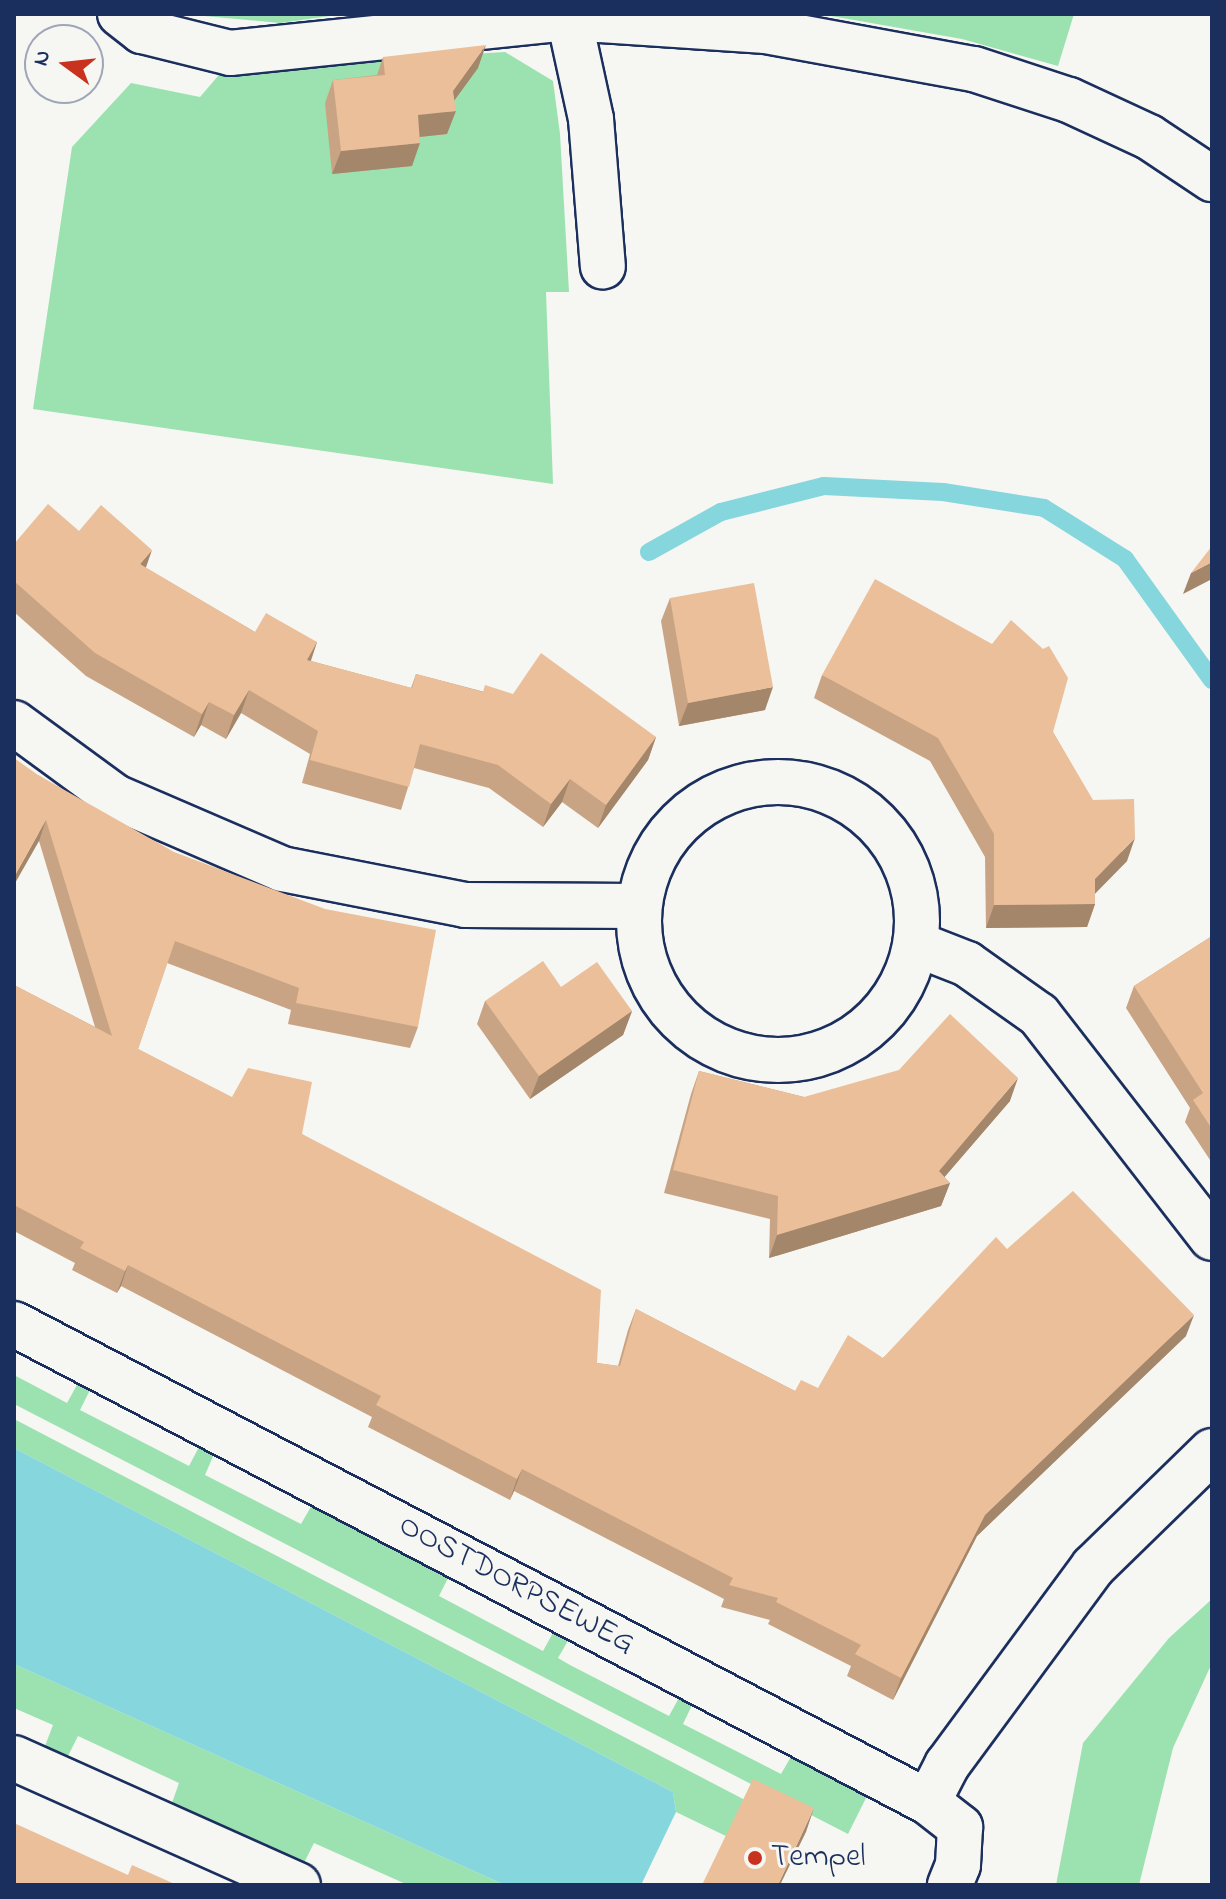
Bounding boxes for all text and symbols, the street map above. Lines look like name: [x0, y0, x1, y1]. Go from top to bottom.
north arrow: [24, 24, 104, 104]
text: N: [25, 47, 60, 70]
street label: OOSTDORPSEWEG: [391, 1508, 641, 1664]
place label: Tempel: [771, 1839, 866, 1877]
marker: Tempel: [746, 1849, 764, 1867]

